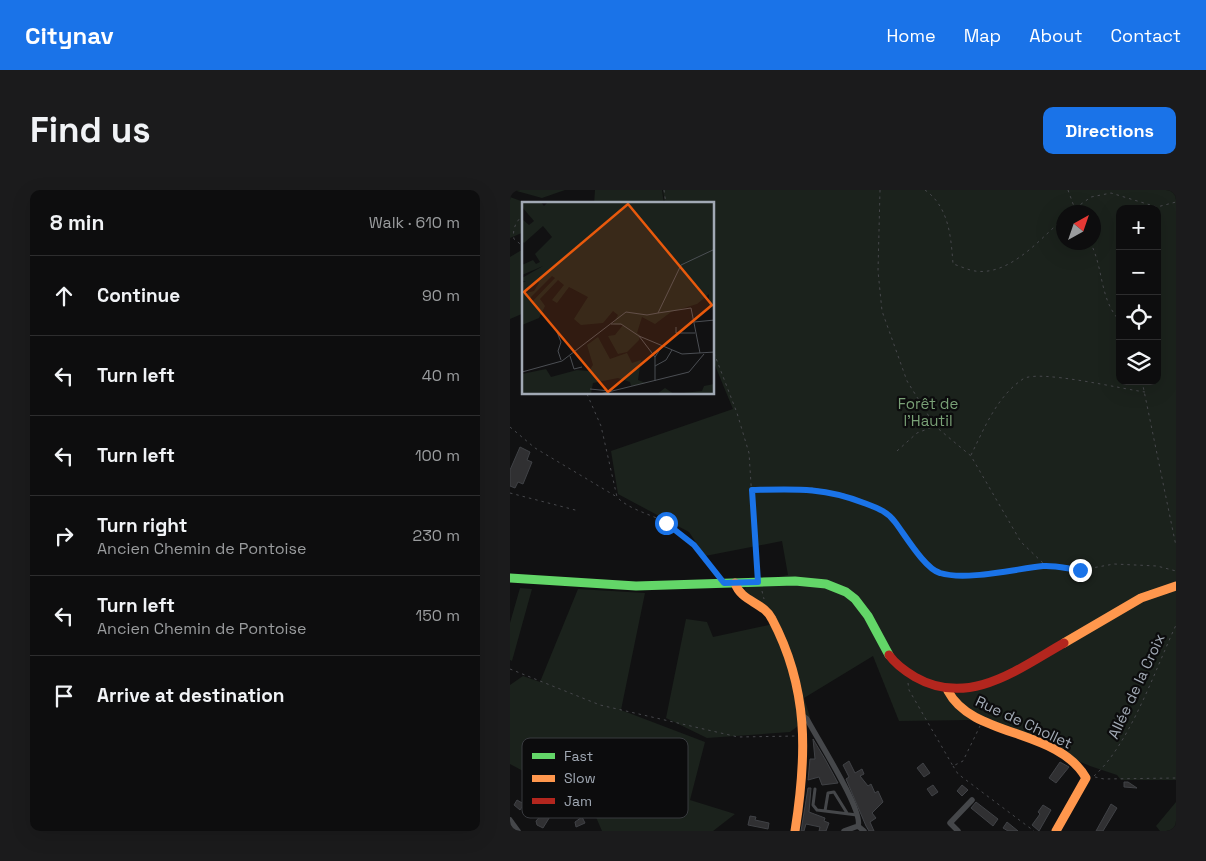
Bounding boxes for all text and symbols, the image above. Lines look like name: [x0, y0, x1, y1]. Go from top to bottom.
text: Citynav: [25, 20, 114, 51]
text: Home: [887, 24, 936, 47]
text: Map: [964, 24, 1001, 47]
text: About: [1029, 24, 1083, 47]
text: Contact: [1111, 24, 1181, 47]
button: Directions: [1043, 107, 1176, 154]
text: Find us: [30, 108, 151, 152]
inset map: [522, 202, 715, 395]
north arrow: [1056, 205, 1101, 250]
map controls: [1116, 205, 1161, 385]
button: +: [1116, 205, 1161, 250]
text: 8 min: [50, 209, 104, 236]
text: Walk · 610 m: [369, 212, 460, 233]
button: −: [1116, 250, 1161, 295]
icon: ahead: [50, 282, 78, 310]
text: Continue: [97, 283, 180, 308]
text: 90 m: [422, 285, 460, 306]
button: locate: [1116, 295, 1161, 340]
button: layers: [1116, 340, 1161, 385]
icon: left: [50, 362, 78, 390]
text: Turn left: [97, 363, 175, 388]
text: 40 m: [422, 365, 460, 386]
park label: Forêt de l'Hautil: [898, 394, 958, 430]
icon: left: [50, 442, 78, 470]
text: Turn left: [97, 443, 175, 468]
text: 100 m: [415, 445, 460, 466]
route start: [655, 512, 678, 535]
text: Turn right: [97, 513, 187, 538]
icon: right: [50, 522, 78, 550]
text: 230 m: [413, 525, 460, 546]
text: Ancien Chemin de Pontoise: [97, 538, 306, 559]
route end: [1069, 559, 1092, 582]
text: Turn left: [97, 593, 175, 618]
icon: left: [50, 602, 78, 630]
text: 150 m: [416, 605, 460, 626]
text: Ancien Chemin de Pontoise: [97, 618, 306, 639]
street label: Allée de la Croix: [1103, 630, 1169, 742]
icon: arrive: [50, 682, 78, 710]
text: Arrive at destination: [97, 683, 285, 708]
street label: Rue de Chollet: [973, 691, 1076, 753]
legend: [522, 738, 688, 818]
text: Fast: [564, 747, 593, 765]
text: Slow: [564, 769, 596, 787]
text: Jam: [564, 792, 592, 810]

